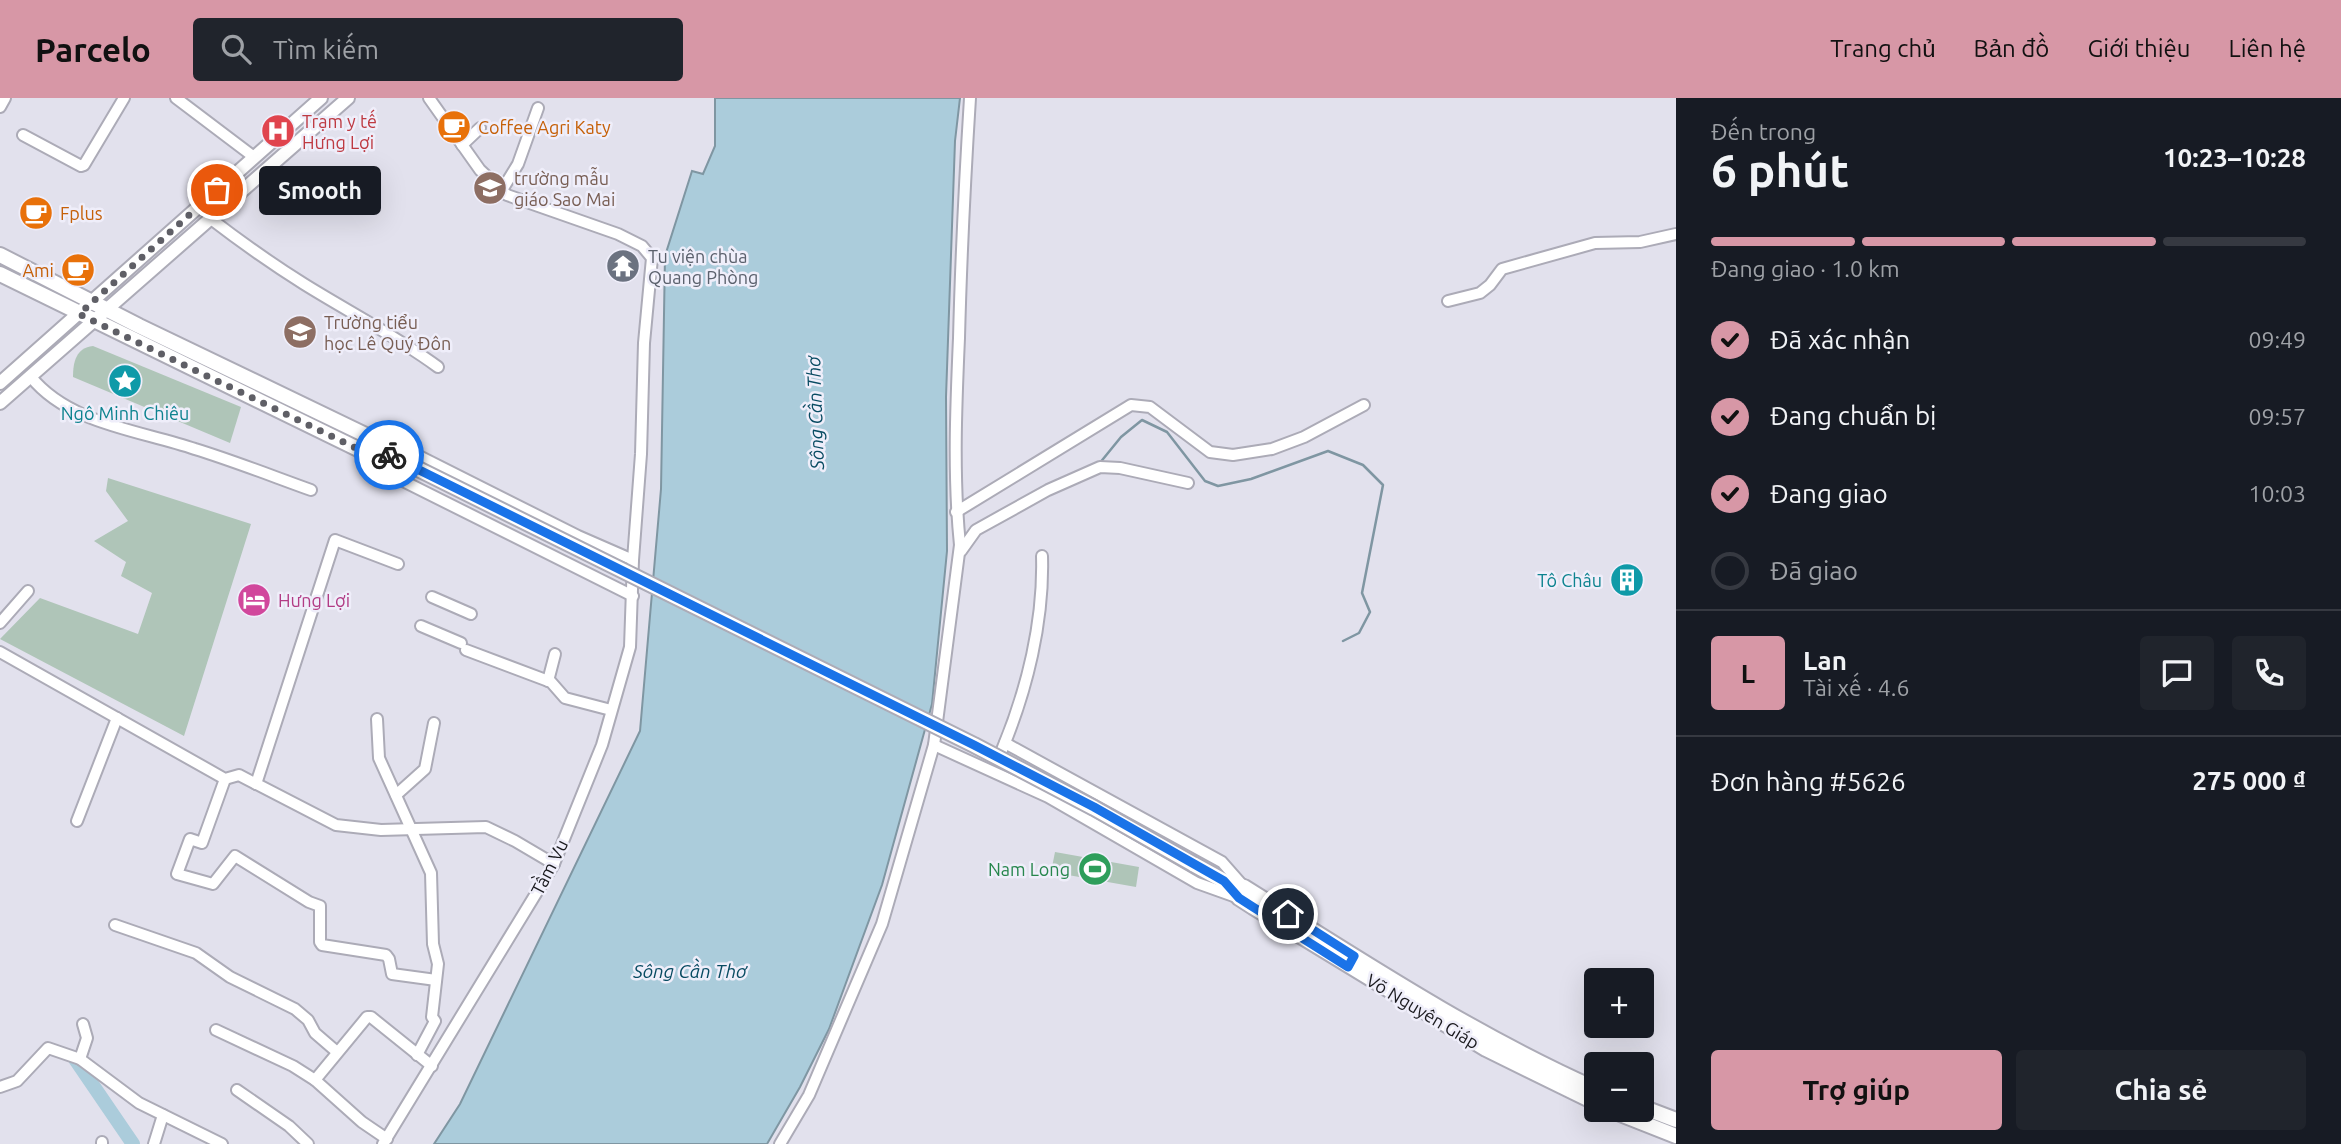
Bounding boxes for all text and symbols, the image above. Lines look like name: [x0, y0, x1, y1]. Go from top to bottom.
search box: [193, 18, 683, 81]
icon: search: [217, 30, 255, 68]
text: Parcelo: [35, 31, 151, 68]
text: Tìm kiếm: [273, 35, 379, 64]
text: Trang chủ: [1830, 35, 1936, 62]
text: Bản đồ: [1974, 35, 2049, 62]
text: Giới thiệu: [2087, 35, 2191, 62]
text: Liên hệ: [2229, 35, 2306, 62]
cafe icon: Coffee Agri Katy: [435, 108, 473, 146]
place label: Trạm y tế Hưng Lợi: [302, 109, 377, 152]
hospital icon: Trạm y tế Hưng Lợi: [259, 112, 297, 150]
place label: Coffee Agri Katy: [478, 117, 611, 137]
text: Đến trong: [1711, 119, 1816, 144]
text: 10:23–10:28: [2163, 143, 2306, 172]
text: 6 phút: [1711, 144, 1849, 196]
pin: [187, 160, 247, 220]
callout: Smooth: [259, 166, 382, 214]
place label: trường mẫu giáo Sao Mai: [514, 166, 615, 209]
school or university icon: trường mẫu giáo Sao Mai: [471, 169, 509, 207]
icon: bag: [198, 171, 236, 209]
text: Smooth: [278, 178, 362, 203]
cafe icon: Fplus: [17, 194, 55, 232]
place label: Fplus: [60, 203, 103, 223]
place label: Tu viện chùa Quang Phòng: [648, 246, 758, 288]
temple icon: Tu viện chùa Quang Phòng: [604, 247, 642, 285]
cafe icon: Ami: [59, 251, 97, 289]
text: Đang giao · 1.0 km: [1711, 256, 1900, 281]
place label: Ami: [22, 260, 54, 280]
place label: Trường tiểu học Lê Quý Đôn: [324, 312, 451, 354]
school or university icon: Trường tiểu học Lê Quý Đôn: [281, 313, 319, 351]
icon: check: [1711, 321, 1749, 359]
text: Đã xác nhận: [1770, 325, 1910, 354]
text: 09:49: [2248, 327, 2306, 352]
water label: Sông Cần Thơ: [800, 355, 828, 471]
place icon: Ngô Minh Chiêu: [106, 362, 144, 400]
icon: check: [1711, 398, 1749, 436]
text: Đang chuẩn bị: [1770, 401, 1936, 430]
place label: Ngô Minh Chiêu: [61, 403, 189, 423]
text: 09:57: [2248, 404, 2306, 429]
courier: [354, 420, 424, 490]
icon: bike: [370, 436, 408, 474]
icon: check: [1711, 475, 1749, 513]
text: Đang giao: [1770, 479, 1888, 508]
text: 10:03: [2248, 481, 2306, 506]
text: Đã giao: [1770, 556, 1858, 585]
building icon: Tô Châu: [1608, 561, 1646, 599]
place label: Tô Châu: [1537, 570, 1602, 590]
hotel icon: Hưng Lợi: [235, 581, 273, 619]
place label: Hưng Lợi: [278, 590, 350, 610]
button: chat: [2140, 636, 2214, 710]
button: phone: [2232, 636, 2306, 710]
text: Lan: [1803, 646, 1847, 675]
text: L: [1741, 659, 1755, 688]
text: Tài xế · 4.6: [1803, 675, 1909, 700]
text: 275 000 ₫: [2192, 766, 2306, 795]
text: Đơn hàng #5626: [1711, 767, 1906, 796]
street label: Tầm Vu: [524, 835, 571, 898]
sports icon: Nam Long: [1076, 850, 1114, 888]
place label: Nam Long: [988, 859, 1070, 879]
pin: [1258, 884, 1318, 944]
icon: home: [1269, 895, 1307, 933]
water label: Sông Cần Thơ: [632, 958, 748, 982]
map controls: [1584, 968, 1654, 1122]
button: +: [1584, 968, 1654, 1038]
street label: Võ Nguyên Giáp: [1363, 969, 1483, 1053]
button: Trợ giúp: [1711, 1050, 2002, 1130]
button: Chia sẻ: [2016, 1050, 2306, 1130]
button: −: [1584, 1052, 1654, 1122]

